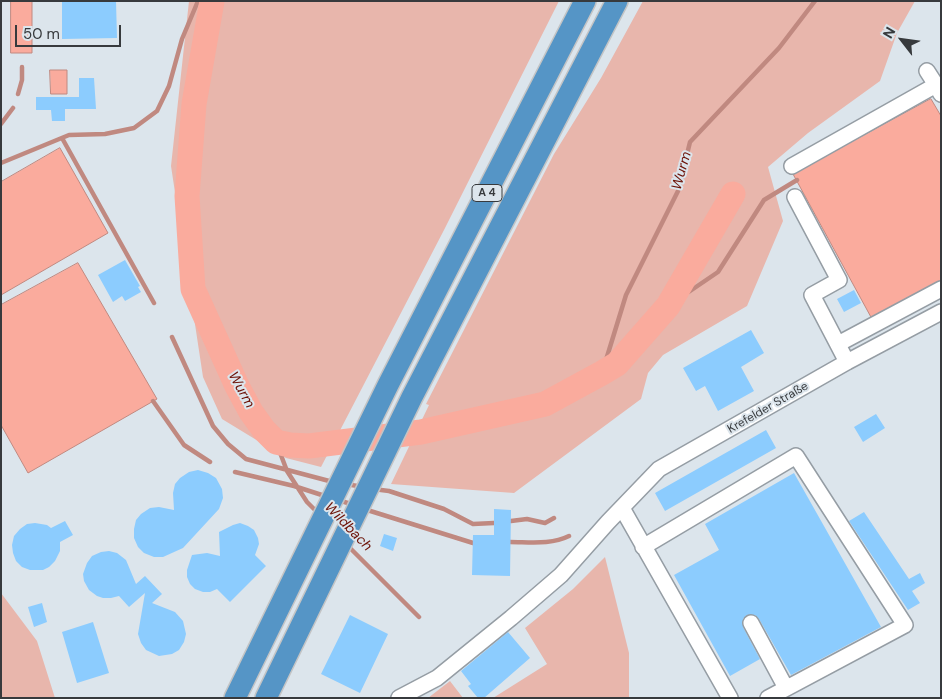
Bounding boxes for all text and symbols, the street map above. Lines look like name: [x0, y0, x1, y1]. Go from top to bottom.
scale bar: [18, 15, 124, 47]
north arrow: [877, 15, 927, 65]
text: 50 m: [23, 24, 60, 44]
text: N: [879, 24, 899, 41]
water label: Wurm: [669, 150, 695, 192]
road number: A 4: [472, 184, 502, 202]
water label: Wurm: [224, 369, 258, 411]
street label: Krefelder Straße: [725, 379, 811, 437]
water label: Wildbach: [321, 499, 375, 555]

